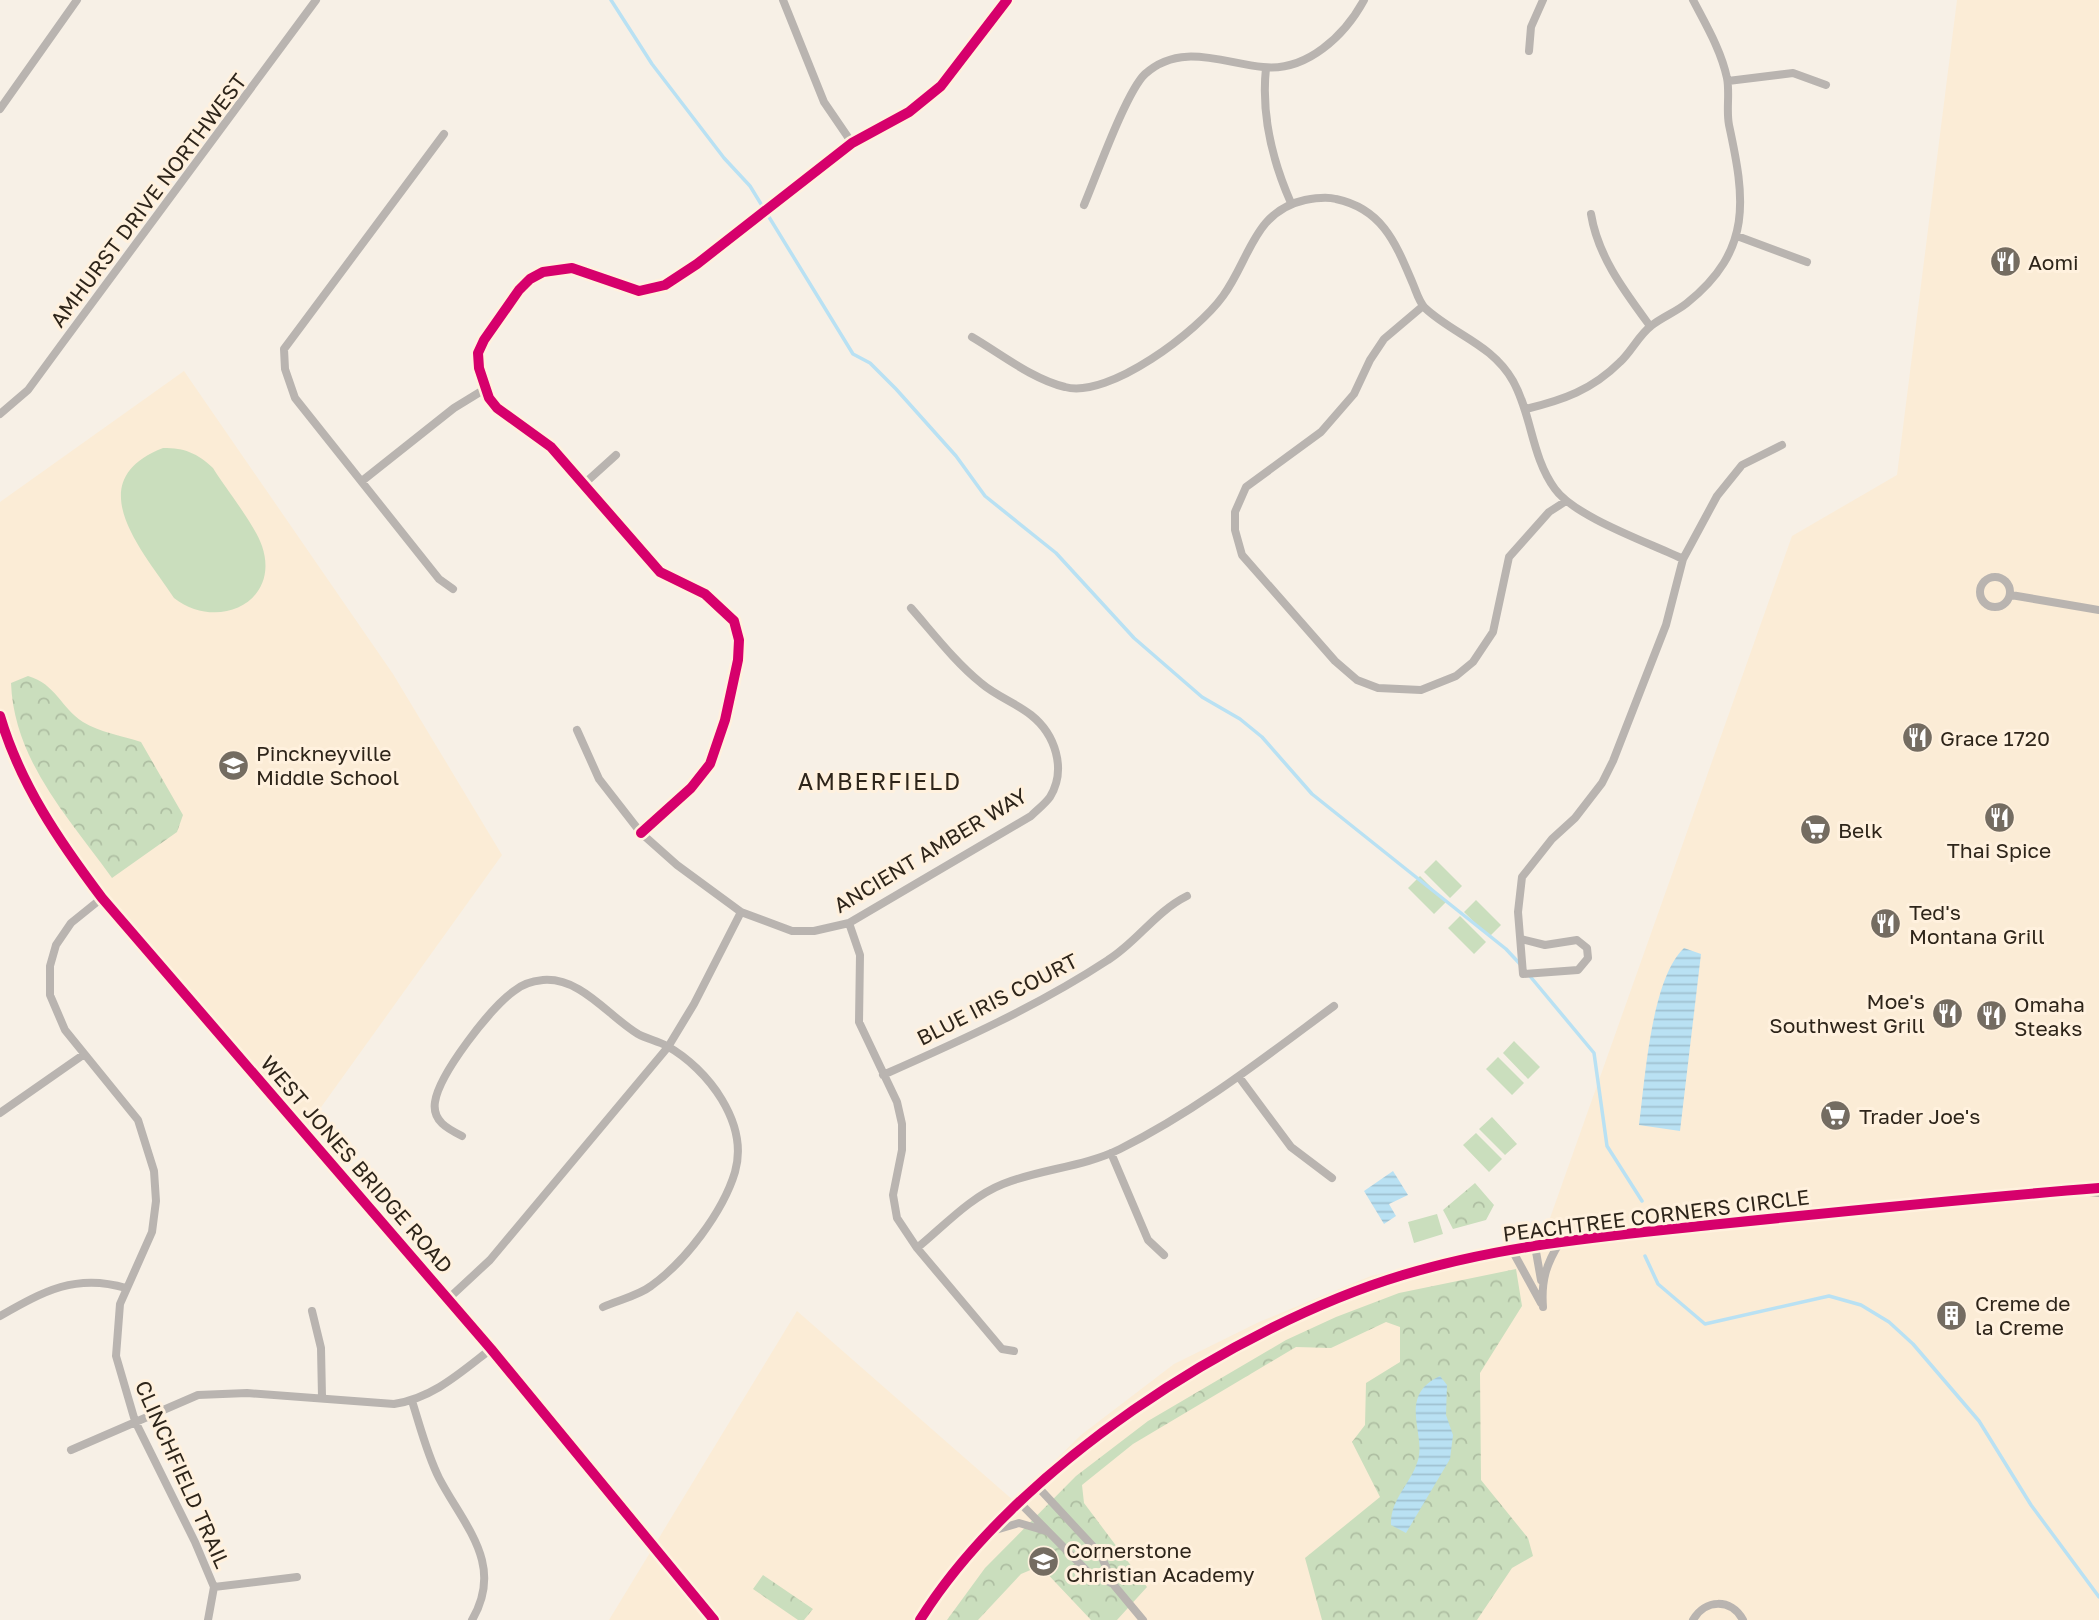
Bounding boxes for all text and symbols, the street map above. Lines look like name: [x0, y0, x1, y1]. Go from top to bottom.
street label: AMHURST DRIVE NORTHWEST: [44, 68, 252, 332]
restaurant icon: Aomi: [1988, 245, 2022, 279]
place label: Aomi: [2028, 249, 2079, 275]
restaurant icon: Grace 1720: [1900, 721, 1934, 755]
place label: Grace 1720: [1940, 725, 2050, 751]
place label: Pinckneyville Middle School: [256, 740, 399, 790]
school or university icon: Pinckneyville Middle School: [216, 748, 250, 782]
district label: AMBERFIELD: [798, 767, 962, 795]
street label: ANCIENT AMBER WAY: [829, 782, 1032, 918]
restaurant icon: Thai Spice: [1982, 801, 2016, 835]
supermarket icon: Belk: [1798, 813, 1832, 847]
place label: Belk: [1838, 817, 1883, 843]
place label: Thai Spice: [1947, 837, 2051, 863]
place label: Ted's Montana Grill: [1909, 899, 2045, 949]
restaurant icon: Ted's Montana Grill: [1869, 907, 1903, 941]
street label: BLUE IRIS COURT: [912, 947, 1082, 1051]
place label: Moe's Southwest Grill: [1769, 988, 1925, 1038]
place label: Omaha Steaks: [2014, 991, 2085, 1041]
restaurant icon: Moe's Southwest Grill: [1931, 996, 1965, 1030]
restaurant icon: Omaha Steaks: [1974, 999, 2008, 1033]
street label: WEST JONES BRIDGE ROAD: [255, 1050, 459, 1278]
supermarket icon: Trader Joe's: [1819, 1099, 1853, 1133]
place label: Trader Joe's: [1859, 1103, 1981, 1129]
street label: PEACHTREE CORNERS CIRCLE: [1501, 1183, 1811, 1247]
place label: Creme de la Creme: [1975, 1290, 2071, 1340]
building icon: Creme de la Creme: [1935, 1298, 1969, 1332]
street label: CLINCHFIELD TRAIL: [130, 1376, 236, 1572]
place label: Cornerstone Christian Academy: [1066, 1537, 1255, 1587]
school or university icon: Cornerstone Christian Academy: [1026, 1545, 1060, 1579]

